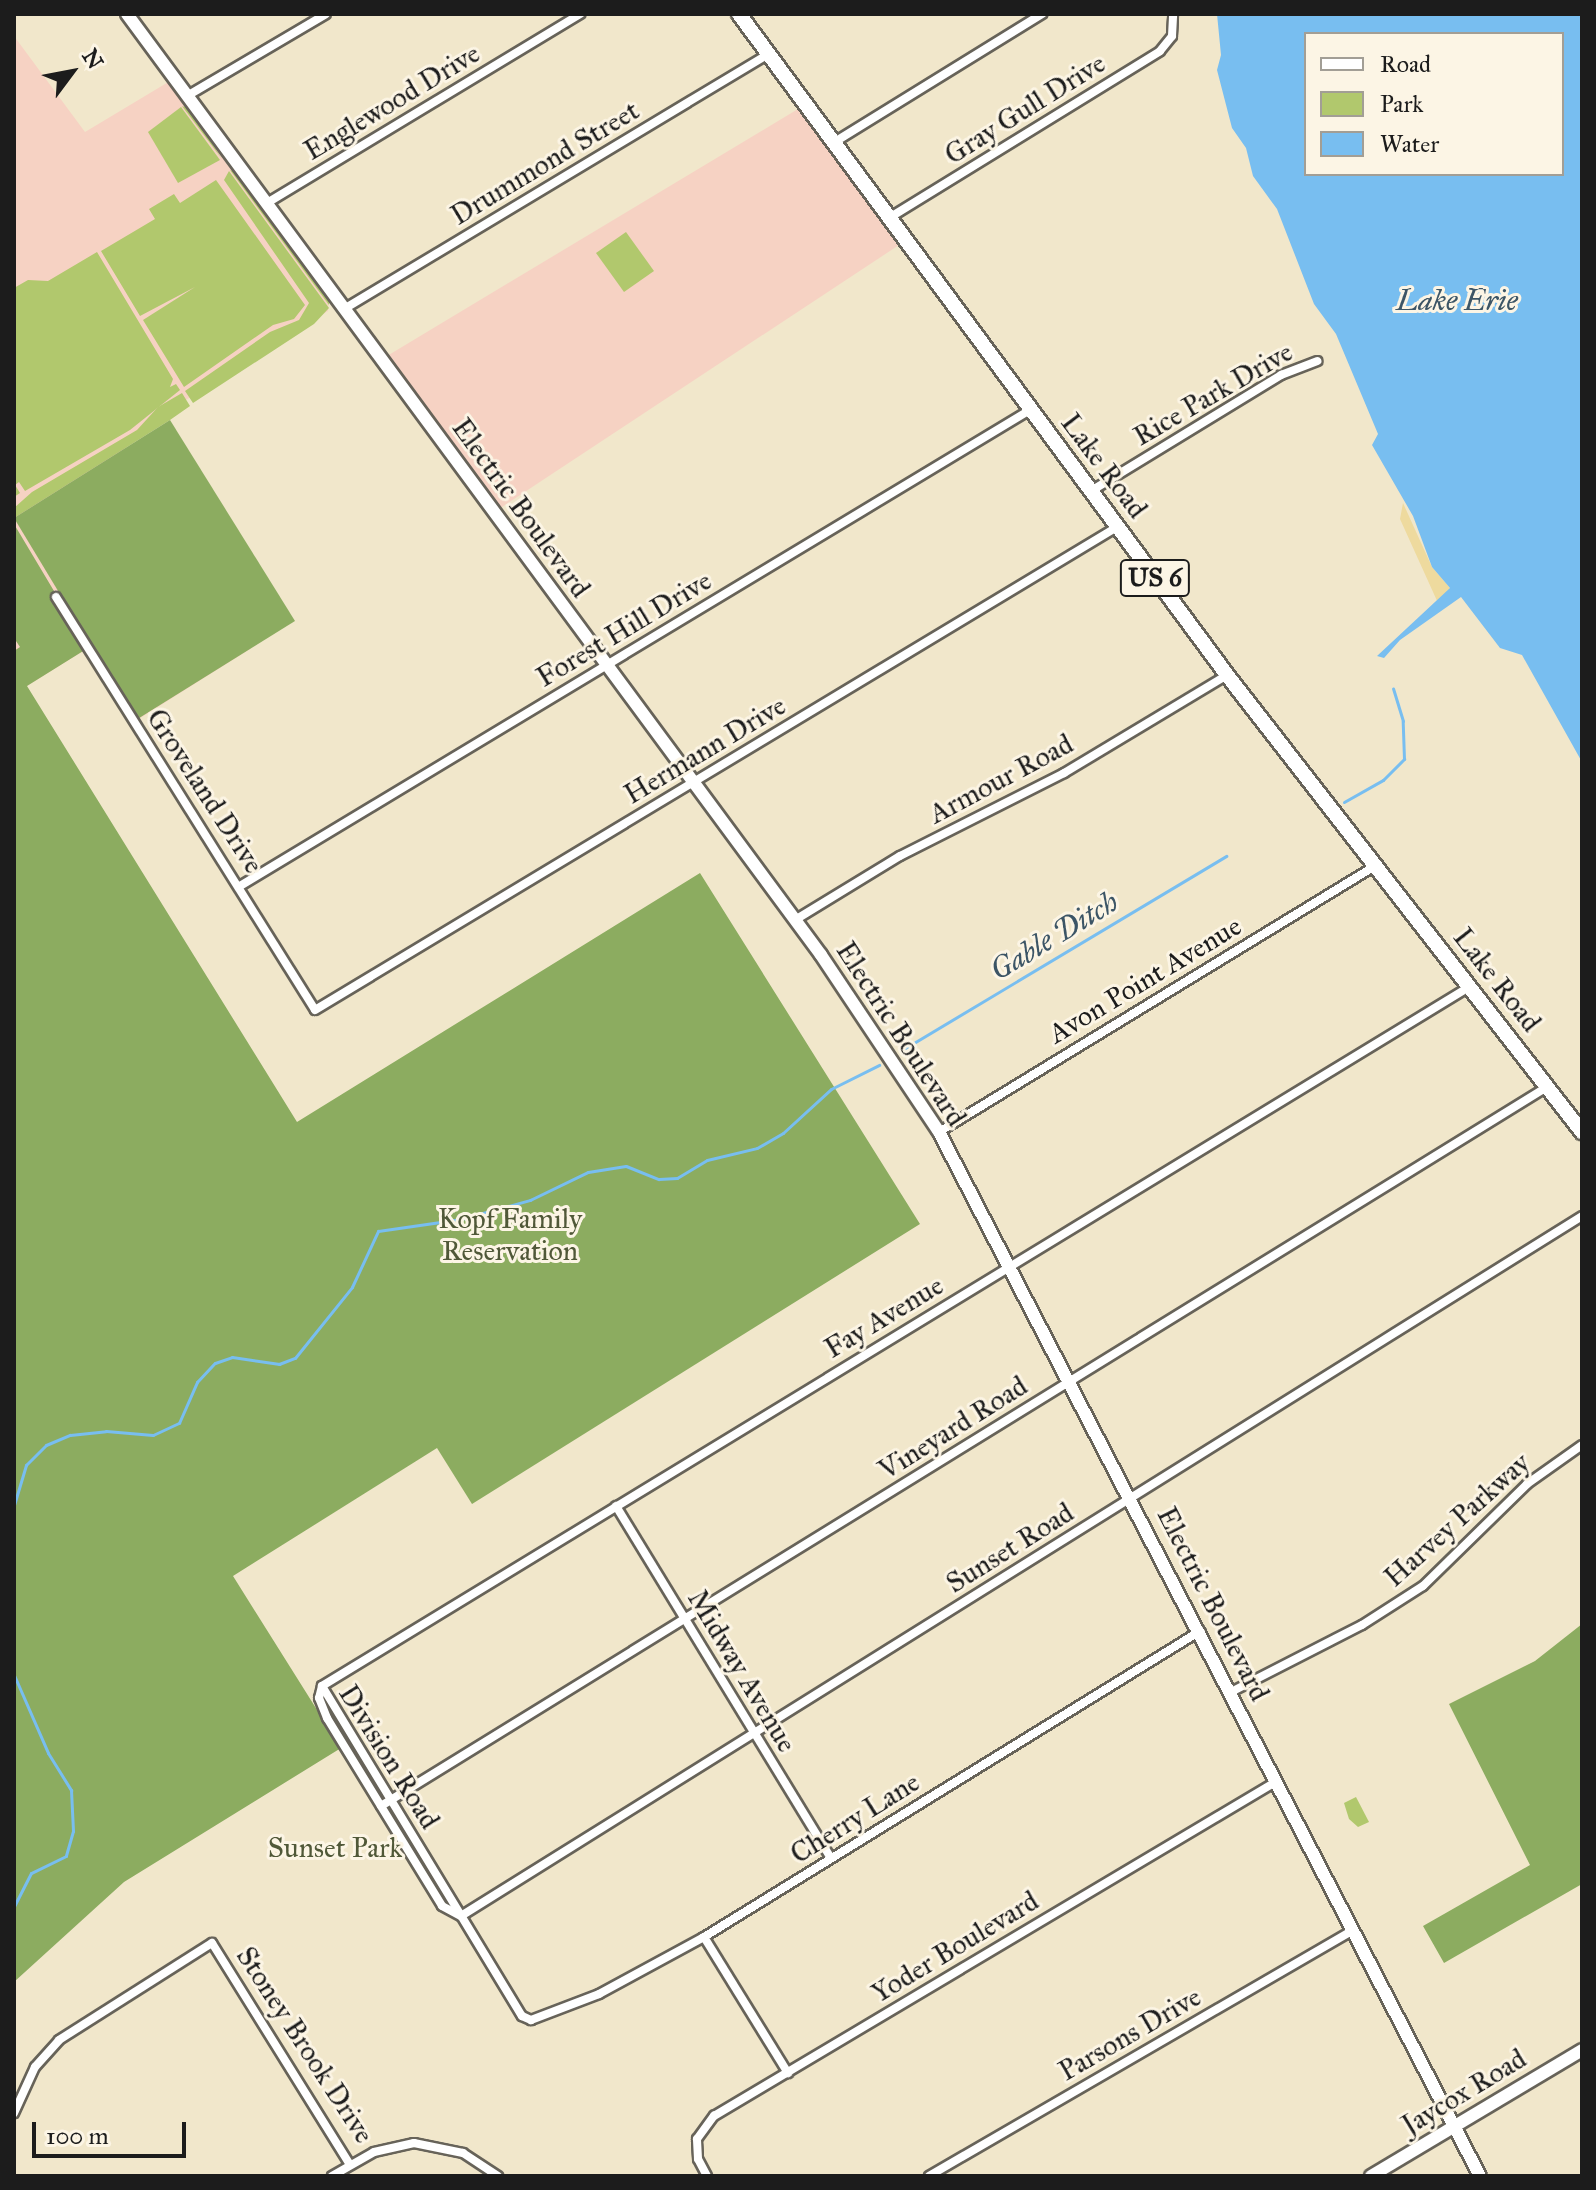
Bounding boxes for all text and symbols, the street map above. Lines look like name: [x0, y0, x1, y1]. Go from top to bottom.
north arrow: [32, 32, 112, 112]
legend: [1304, 32, 1564, 176]
street label: Englewood Drive: [298, 36, 486, 168]
text: N: [76, 44, 109, 74]
street label: Gray Gull Drive: [939, 46, 1111, 172]
text: Road: [1380, 49, 1431, 79]
text: Park: [1380, 89, 1423, 119]
street label: Drummond Street: [445, 94, 645, 232]
text: Water: [1380, 129, 1439, 159]
water label: Lake Erie: [1396, 282, 1518, 318]
street label: Rice Park Drive: [1127, 335, 1299, 453]
street label: Lake Road: [1054, 407, 1154, 525]
street label: Electric Boulevard: [445, 412, 597, 604]
road number: US 6: [1119, 556, 1191, 600]
street label: Forest Hill Drive: [531, 564, 717, 694]
street label: Hermann Drive: [618, 689, 792, 811]
street label: Groveland Drive: [139, 703, 271, 879]
street label: Armour Road: [923, 727, 1079, 831]
water label: Gable Ditch: [983, 884, 1125, 988]
street label: Avon Point Avenue: [1043, 909, 1247, 1051]
street label: Lake Road: [1446, 921, 1548, 1039]
street label: Electric Boulevard: [829, 935, 973, 1133]
park label: Kopf Family Reservation: [438, 1202, 582, 1268]
street label: Fay Avenue: [819, 1269, 949, 1365]
street label: Vineyard Road: [873, 1369, 1033, 1487]
street label: Harvey Parkway: [1377, 1446, 1537, 1594]
street label: Sunset Road: [940, 1496, 1080, 1600]
street label: Electric Boulevard: [1150, 1501, 1276, 1707]
street label: Midway Avenue: [680, 1584, 804, 1758]
street label: Division Road: [331, 1679, 447, 1835]
street label: Cherry Lane: [784, 1765, 926, 1871]
park label: Sunset Park: [268, 1831, 402, 1865]
street label: Yoder Boulevard: [865, 1884, 1045, 2010]
street label: Stoney Brook Drive: [229, 1941, 381, 2149]
street label: Parsons Drive: [1053, 1980, 1207, 2088]
street label: Jaycox Road: [1396, 2042, 1532, 2142]
scale bar: [36, 2106, 190, 2156]
text: 100 m: [46, 2121, 109, 2151]

